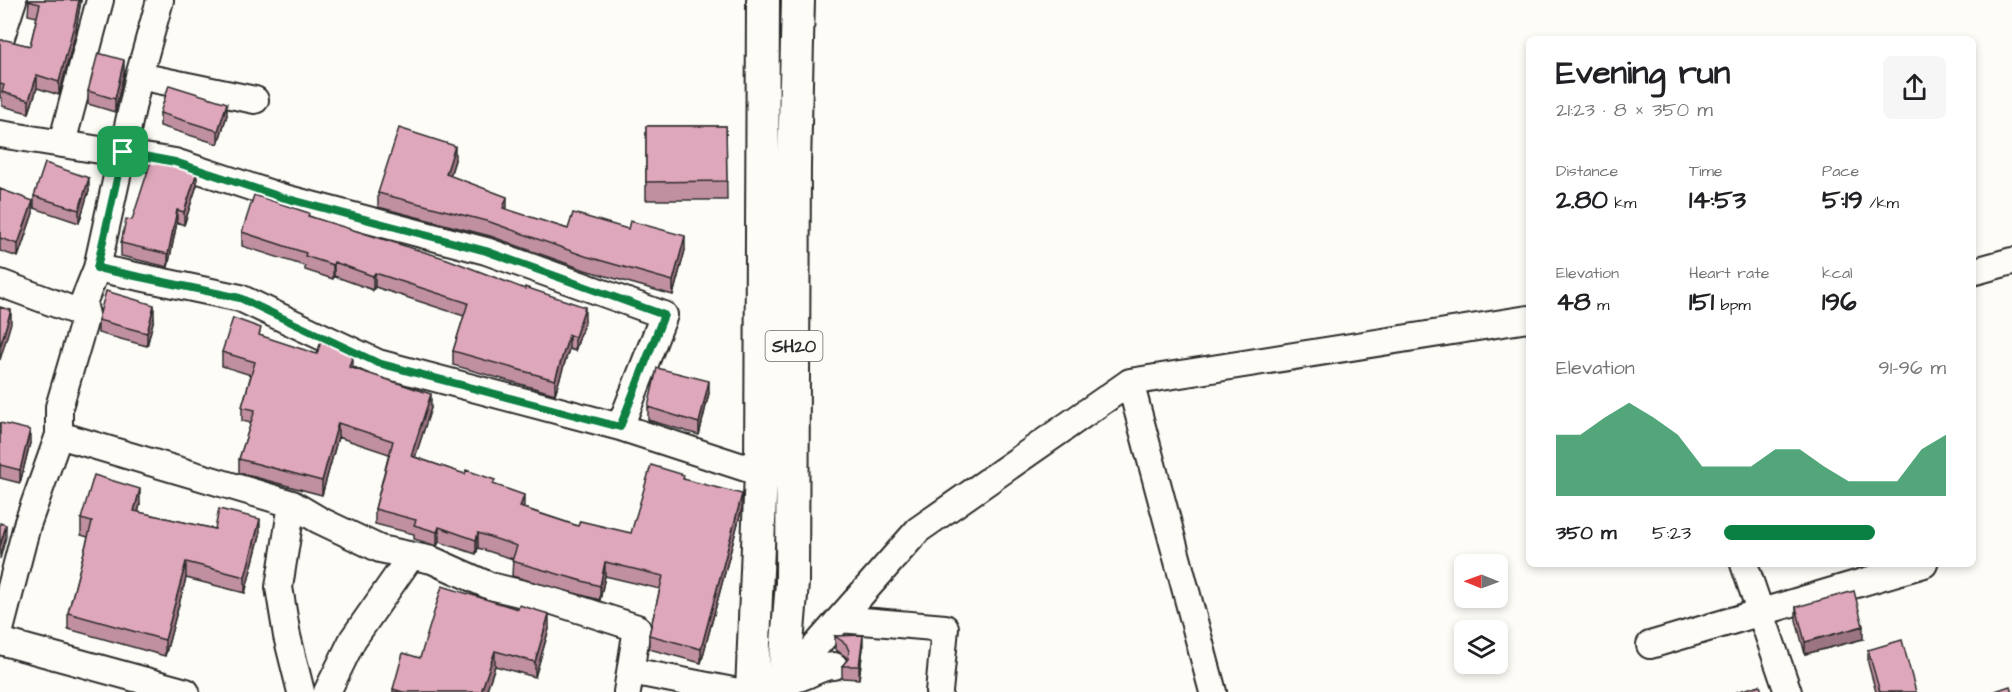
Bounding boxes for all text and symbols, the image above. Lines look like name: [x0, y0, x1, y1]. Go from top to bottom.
text: Evening run: [1556, 50, 1730, 96]
button: share: [1883, 56, 1946, 119]
text: 21:23 · 8 × 350 m: [1556, 96, 1713, 124]
pin: [97, 126, 148, 177]
icon: arrive: [106, 135, 139, 168]
text: Distance: [1556, 160, 1618, 182]
text: Time: [1689, 160, 1723, 182]
text: Pace: [1822, 160, 1859, 182]
text: 2.80: [1556, 182, 1608, 218]
text: 14:53: [1689, 182, 1746, 218]
text: 5:19: [1822, 182, 1863, 218]
text: km: [1608, 192, 1636, 214]
text: /km: [1863, 192, 1899, 214]
text: Elevation: [1556, 262, 1619, 284]
text: Heart rate: [1689, 262, 1769, 284]
text: kcal: [1822, 262, 1853, 284]
text: 48: [1556, 284, 1591, 320]
text: 151: [1689, 284, 1714, 320]
text: 196: [1822, 284, 1856, 320]
text: m: [1591, 294, 1609, 316]
text: bpm: [1714, 294, 1751, 316]
road number: SH20: [766, 331, 822, 361]
text: Elevation: [1556, 354, 1635, 382]
text: 91–96 m: [1878, 354, 1946, 382]
text: 350 m: [1556, 519, 1617, 547]
text: 5:23: [1652, 519, 1691, 547]
north arrow: [1454, 554, 1508, 608]
map controls: [1454, 554, 1508, 674]
button: layers: [1454, 620, 1508, 674]

